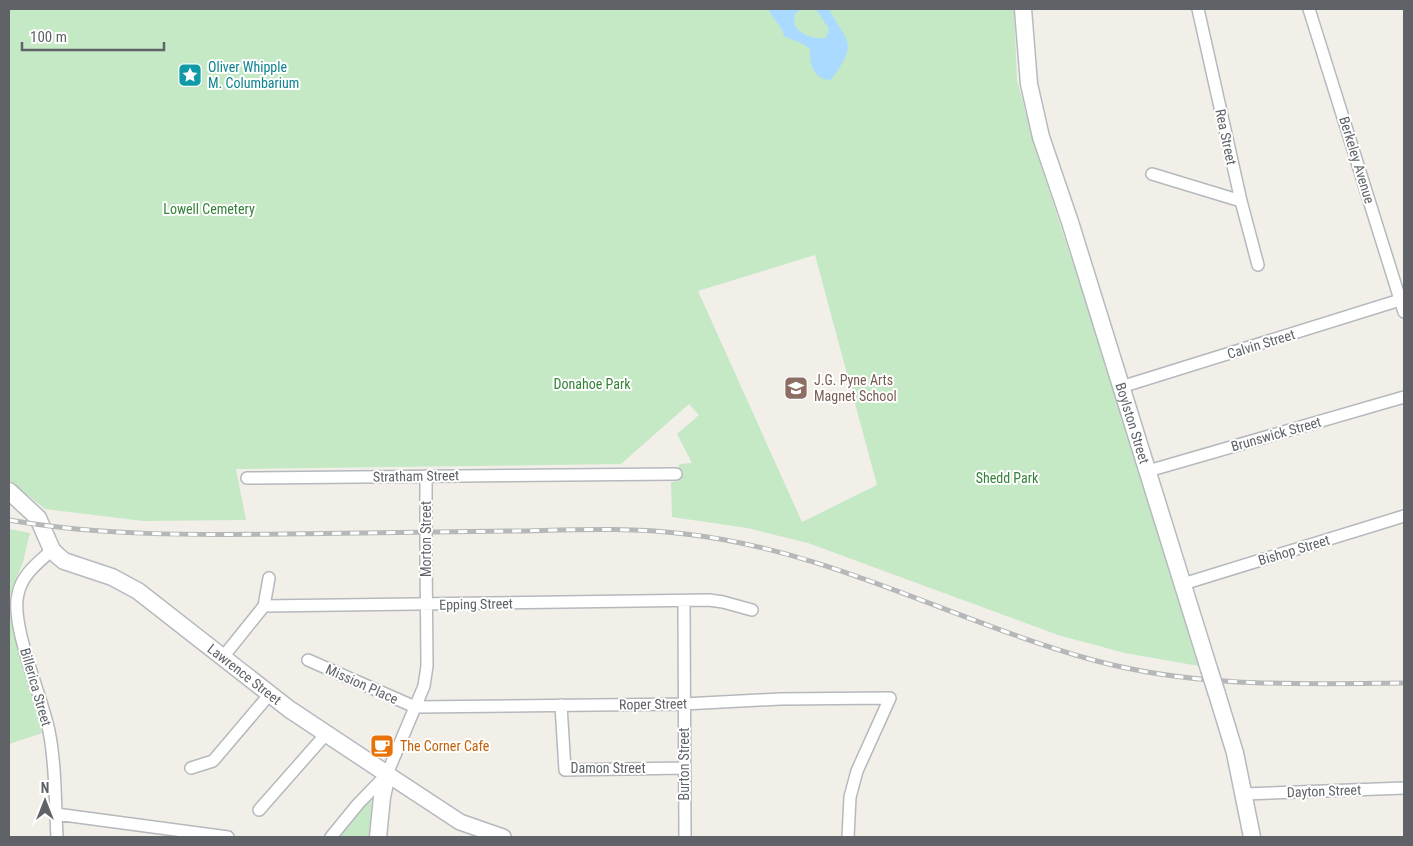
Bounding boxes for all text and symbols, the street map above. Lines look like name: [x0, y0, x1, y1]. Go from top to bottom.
scale bar: [22, 20, 165, 52]
text: 100 m: [30, 28, 67, 46]
place label: Oliver Whipple M. Columbarium: [208, 59, 299, 91]
place icon: Oliver Whipple M. Columbarium: [177, 62, 203, 88]
street label: Rea Street: [1212, 108, 1240, 166]
street label: Berkeley Avenue: [1336, 115, 1378, 206]
park label: Lowell Cemetery: [163, 201, 255, 217]
street label: Calvin Street: [1225, 326, 1297, 362]
place label: J.G. Pyne Arts Magnet School: [814, 372, 897, 404]
school or university icon: J.G. Pyne Arts Magnet School: [783, 375, 809, 401]
park label: Donahoe Park: [553, 376, 631, 392]
street label: Boylston Street: [1112, 381, 1153, 466]
street label: Brunswick Street: [1229, 413, 1323, 455]
street label: Stratham Street: [373, 467, 459, 485]
park label: Shedd Park: [976, 470, 1039, 486]
street label: Morton Street: [418, 501, 434, 577]
street label: Bishop Street: [1256, 532, 1332, 568]
street label: Epping Street: [439, 595, 513, 613]
street label: Lawrence Street: [204, 640, 284, 708]
street label: Billerica Street: [17, 646, 55, 728]
street label: Mission Place: [323, 661, 401, 707]
street label: Roper Street: [619, 695, 687, 713]
street label: Burton Street: [676, 728, 692, 800]
cafe icon: The Corner Cafe: [369, 733, 395, 759]
place label: The Corner Cafe: [400, 738, 490, 754]
street label: Damon Street: [570, 760, 646, 776]
north arrow: [20, 776, 70, 826]
text: N: [41, 780, 49, 796]
street label: Dayton Street: [1287, 782, 1361, 800]

